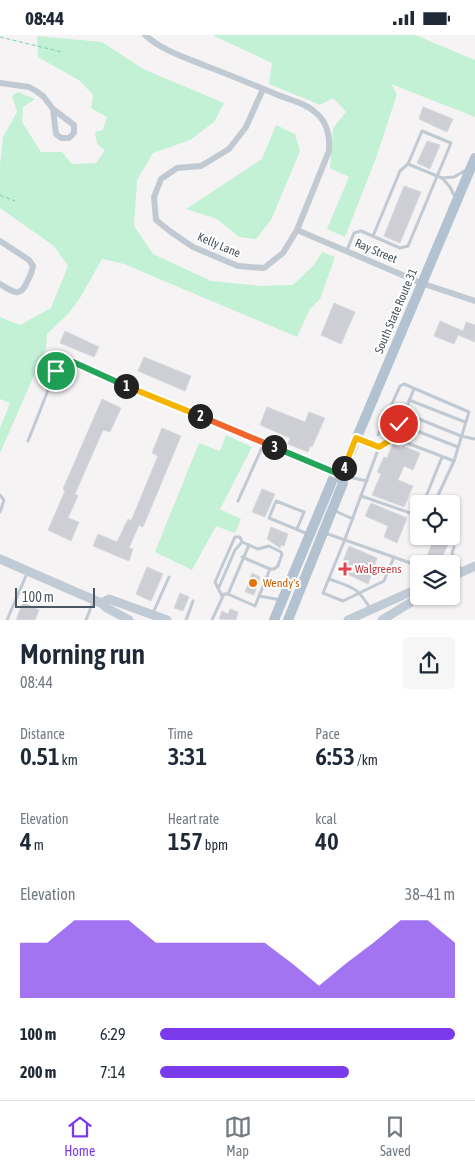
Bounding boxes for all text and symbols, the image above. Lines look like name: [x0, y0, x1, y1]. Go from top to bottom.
text: 08:44: [25, 7, 64, 29]
street label: Kelly Lane: [195, 230, 243, 260]
street label: Ray Street: [353, 236, 400, 266]
street label: South State Route 31: [372, 266, 420, 356]
pin: [35, 350, 77, 392]
icon: arrive: [42, 357, 70, 385]
pin: 1: [114, 373, 138, 399]
text: 1: [123, 378, 130, 394]
pin: 2: [188, 403, 212, 429]
pin: [378, 403, 420, 445]
text: 2: [197, 408, 204, 424]
icon: check: [385, 410, 413, 438]
pin: 3: [262, 435, 286, 459]
text: 3: [271, 439, 278, 455]
pin: 4: [332, 455, 356, 481]
text: 4: [341, 460, 348, 476]
map controls: [410, 495, 460, 605]
button: locate: [410, 495, 460, 545]
button: layers: [410, 555, 460, 605]
place label: Walgreens: [355, 562, 402, 576]
marker: Walgreens: [339, 563, 351, 575]
place label: Wendy's: [263, 576, 299, 590]
marker: Wendy's: [247, 577, 259, 589]
scale bar: [15, 585, 95, 608]
text: 100 m: [22, 589, 54, 605]
button: share: [403, 637, 455, 689]
text: Morning run: [20, 638, 145, 670]
text: 08:44: [20, 673, 53, 691]
text: Distance: [20, 726, 65, 742]
text: Time: [168, 726, 193, 742]
text: Pace: [315, 726, 340, 742]
text: 0.51: [20, 742, 60, 770]
text: 3:31: [168, 742, 207, 770]
text: 6:53: [315, 742, 355, 770]
text: km: [60, 752, 78, 768]
text: /km: [355, 752, 378, 768]
text: Elevation: [20, 811, 69, 827]
text: Heart rate: [168, 811, 219, 827]
text: kcal: [315, 811, 337, 827]
text: 4: [20, 827, 32, 855]
text: 157: [168, 827, 203, 855]
text: 40: [315, 827, 339, 855]
text: m: [32, 837, 44, 853]
text: bpm: [203, 837, 228, 853]
text: Elevation: [20, 885, 75, 903]
text: 38–41 m: [405, 885, 455, 903]
text: 100 m: [20, 1025, 56, 1043]
text: 6:29: [100, 1025, 125, 1043]
text: 200 m: [20, 1063, 56, 1081]
text: 7:14: [100, 1063, 125, 1081]
tab: Home: [64, 1113, 95, 1159]
tab: Map: [224, 1113, 252, 1159]
tab: Saved: [380, 1113, 411, 1159]

